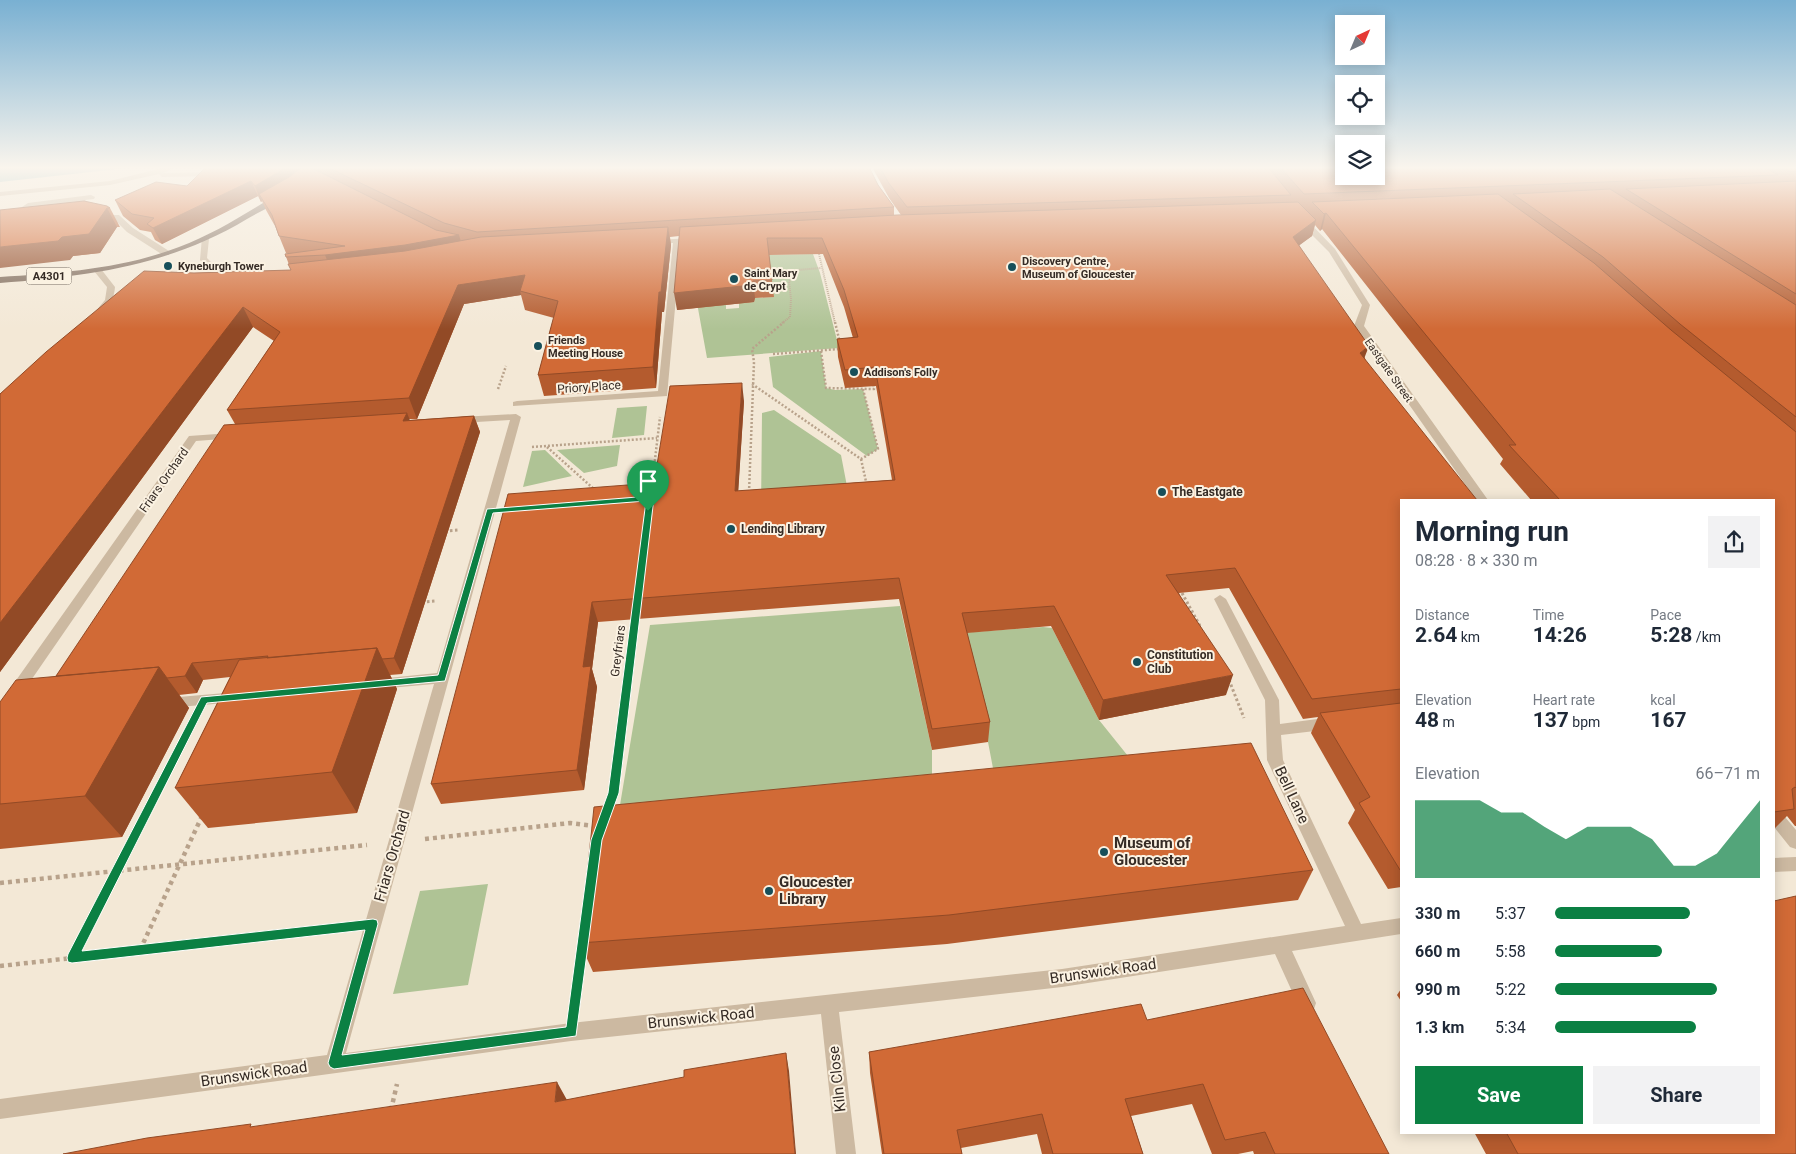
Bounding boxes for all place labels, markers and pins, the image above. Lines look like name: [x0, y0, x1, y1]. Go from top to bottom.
place label: Discovery Centre, Museum of Gloucester: [1022, 255, 1134, 281]
marker: Kyneburgh Tower: [162, 260, 174, 272]
place label: Kyneburgh Tower: [178, 260, 264, 273]
marker: Discovery Centre, Museum of Gloucester: [1006, 261, 1018, 273]
place label: Saint Mary de Crypt: [744, 267, 798, 293]
marker: Saint Mary de Crypt: [728, 273, 740, 285]
place label: Friends Meeting House: [548, 334, 623, 360]
marker: Friends Meeting House: [532, 340, 544, 352]
marker: Addison's Folly: [848, 366, 860, 378]
place label: Addison's Folly: [864, 366, 938, 379]
pin: [627, 460, 669, 511]
place label: The Eastgate: [1172, 485, 1243, 499]
marker: The Eastgate: [1156, 486, 1168, 498]
place label: Lending Library: [741, 522, 826, 536]
marker: Lending Library: [725, 523, 737, 535]
place label: Constitution Club: [1147, 648, 1214, 676]
marker: Constitution Club: [1131, 656, 1143, 668]
place label: Museum of Gloucester: [1114, 834, 1191, 869]
marker: Museum of Gloucester: [1098, 846, 1110, 858]
place label: Gloucester Library: [779, 873, 853, 908]
marker: Gloucester Library: [763, 885, 775, 897]

